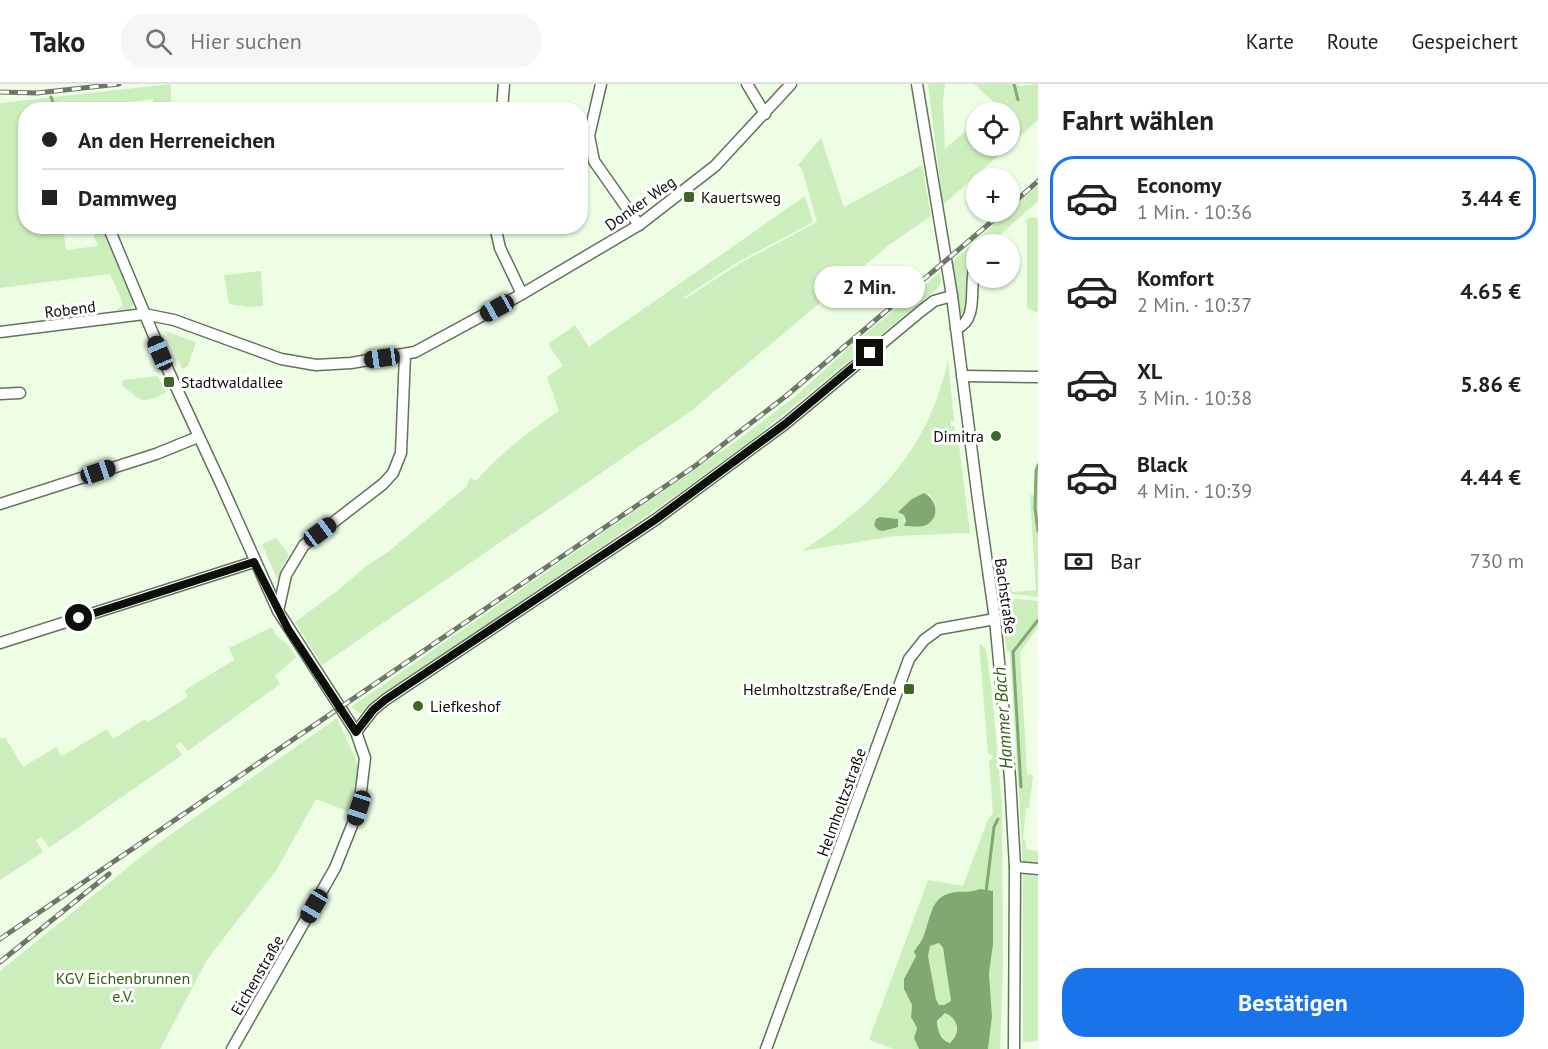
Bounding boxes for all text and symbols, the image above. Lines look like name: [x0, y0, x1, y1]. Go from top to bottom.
search box: [121, 14, 541, 68]
text: Tako: [30, 23, 85, 60]
icon: search: [142, 25, 175, 58]
text: Hier suchen: [190, 27, 302, 55]
text: Karte: [1246, 28, 1294, 55]
text: Route: [1327, 28, 1378, 55]
text: Gespeichert: [1411, 28, 1518, 55]
map controls: [966, 102, 1020, 288]
button: locate: [966, 102, 1020, 156]
text: Fahrt wählen: [1062, 103, 1214, 137]
text: An den Herreneichen: [78, 126, 275, 154]
button: +: [966, 168, 1020, 222]
street label: Donker Weg: [601, 171, 679, 235]
icon: car: [1065, 171, 1119, 225]
text: Economy: [1137, 171, 1221, 199]
text: Dammweg: [78, 184, 177, 212]
text: 3.44 €: [1460, 184, 1521, 212]
place label: Kauertsweg: [701, 187, 781, 207]
marker: Kauertsweg: [682, 190, 696, 204]
text: 1 Min. · 10:36: [1137, 199, 1252, 225]
button: −: [966, 234, 1020, 288]
icon: car: [1065, 264, 1119, 318]
text: Komfort: [1137, 264, 1214, 292]
callout: 2 Min.: [814, 266, 926, 308]
text: 2 Min.: [843, 274, 896, 300]
text: 4.65 €: [1460, 277, 1521, 305]
car: [477, 291, 517, 325]
text: 2 Min. · 10:37: [1137, 292, 1252, 318]
street label: Robend: [43, 296, 97, 322]
car: [145, 333, 175, 373]
route end: [856, 339, 883, 366]
car: [363, 347, 401, 369]
icon: car: [1065, 357, 1119, 411]
text: XL: [1137, 357, 1162, 385]
text: 5.86 €: [1460, 370, 1521, 398]
place label: Stadtwaldallee: [181, 372, 283, 392]
marker: Stadtwaldallee: [162, 375, 176, 389]
text: 3 Min. · 10:38: [1137, 385, 1252, 411]
place label: Dimitra: [933, 426, 984, 446]
marker: Dimitra: [989, 429, 1003, 443]
icon: car: [1065, 450, 1119, 504]
text: Black: [1137, 450, 1188, 478]
car: [78, 458, 118, 486]
text: 4.44 €: [1460, 463, 1521, 491]
text: 4 Min. · 10:39: [1137, 478, 1252, 504]
car: [300, 514, 340, 550]
icon: cash: [1062, 545, 1095, 578]
text: Bar: [1110, 547, 1141, 575]
text: 730 m: [1470, 548, 1524, 574]
street label: Bachstraße: [991, 557, 1021, 635]
route start: [65, 604, 92, 631]
water label: Hammer Bach: [987, 666, 1018, 770]
place label: Helmholtzstraße/Ende: [743, 679, 897, 699]
marker: Helmholtzstraße/Ende: [902, 682, 916, 696]
place label: Liefkeshof: [430, 696, 501, 716]
marker: Liefkeshof: [411, 699, 425, 713]
street label: Helmholtzstraße: [812, 745, 870, 859]
car: [345, 788, 373, 828]
car: [297, 886, 331, 926]
street label: Eichenstraße: [226, 932, 288, 1018]
park label: KGV Eichenbrunnen e.V.: [56, 968, 190, 1006]
button: Bestätigen: [1062, 968, 1524, 1037]

